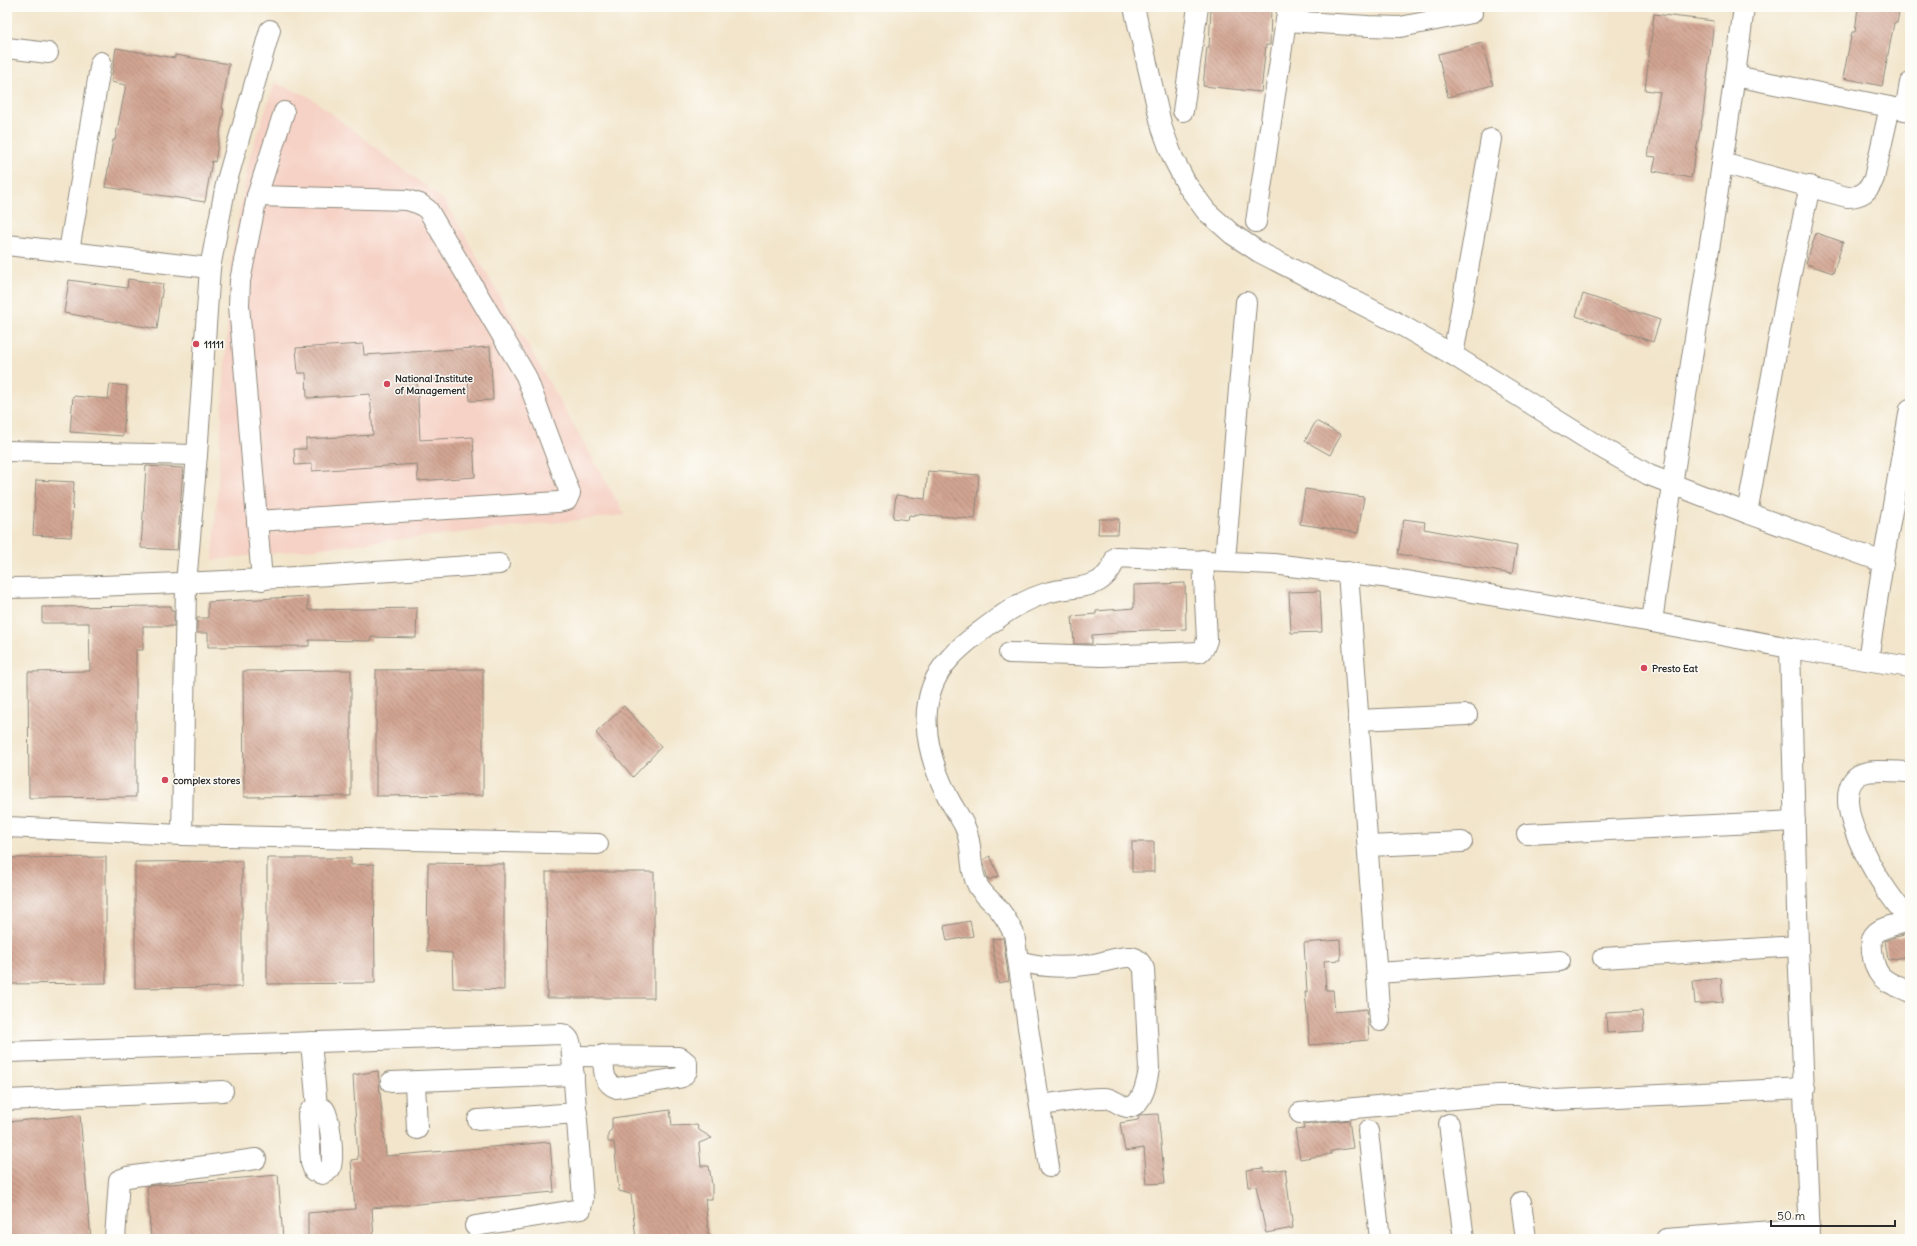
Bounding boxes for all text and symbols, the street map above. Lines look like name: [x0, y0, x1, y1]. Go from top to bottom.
place label: 11111: [204, 338, 224, 351]
marker: 11111: [191, 339, 201, 349]
place label: National Institute of Management: [395, 372, 474, 397]
marker: National Institute of Management: [382, 379, 392, 389]
place label: Presto Eat: [1652, 662, 1699, 675]
marker: Presto Eat: [1639, 663, 1649, 673]
place label: complex stores: [173, 774, 241, 787]
marker: complex stores: [160, 775, 170, 785]
scale bar: [1771, 1202, 1895, 1228]
text: 50 m: [1777, 1208, 1806, 1223]

